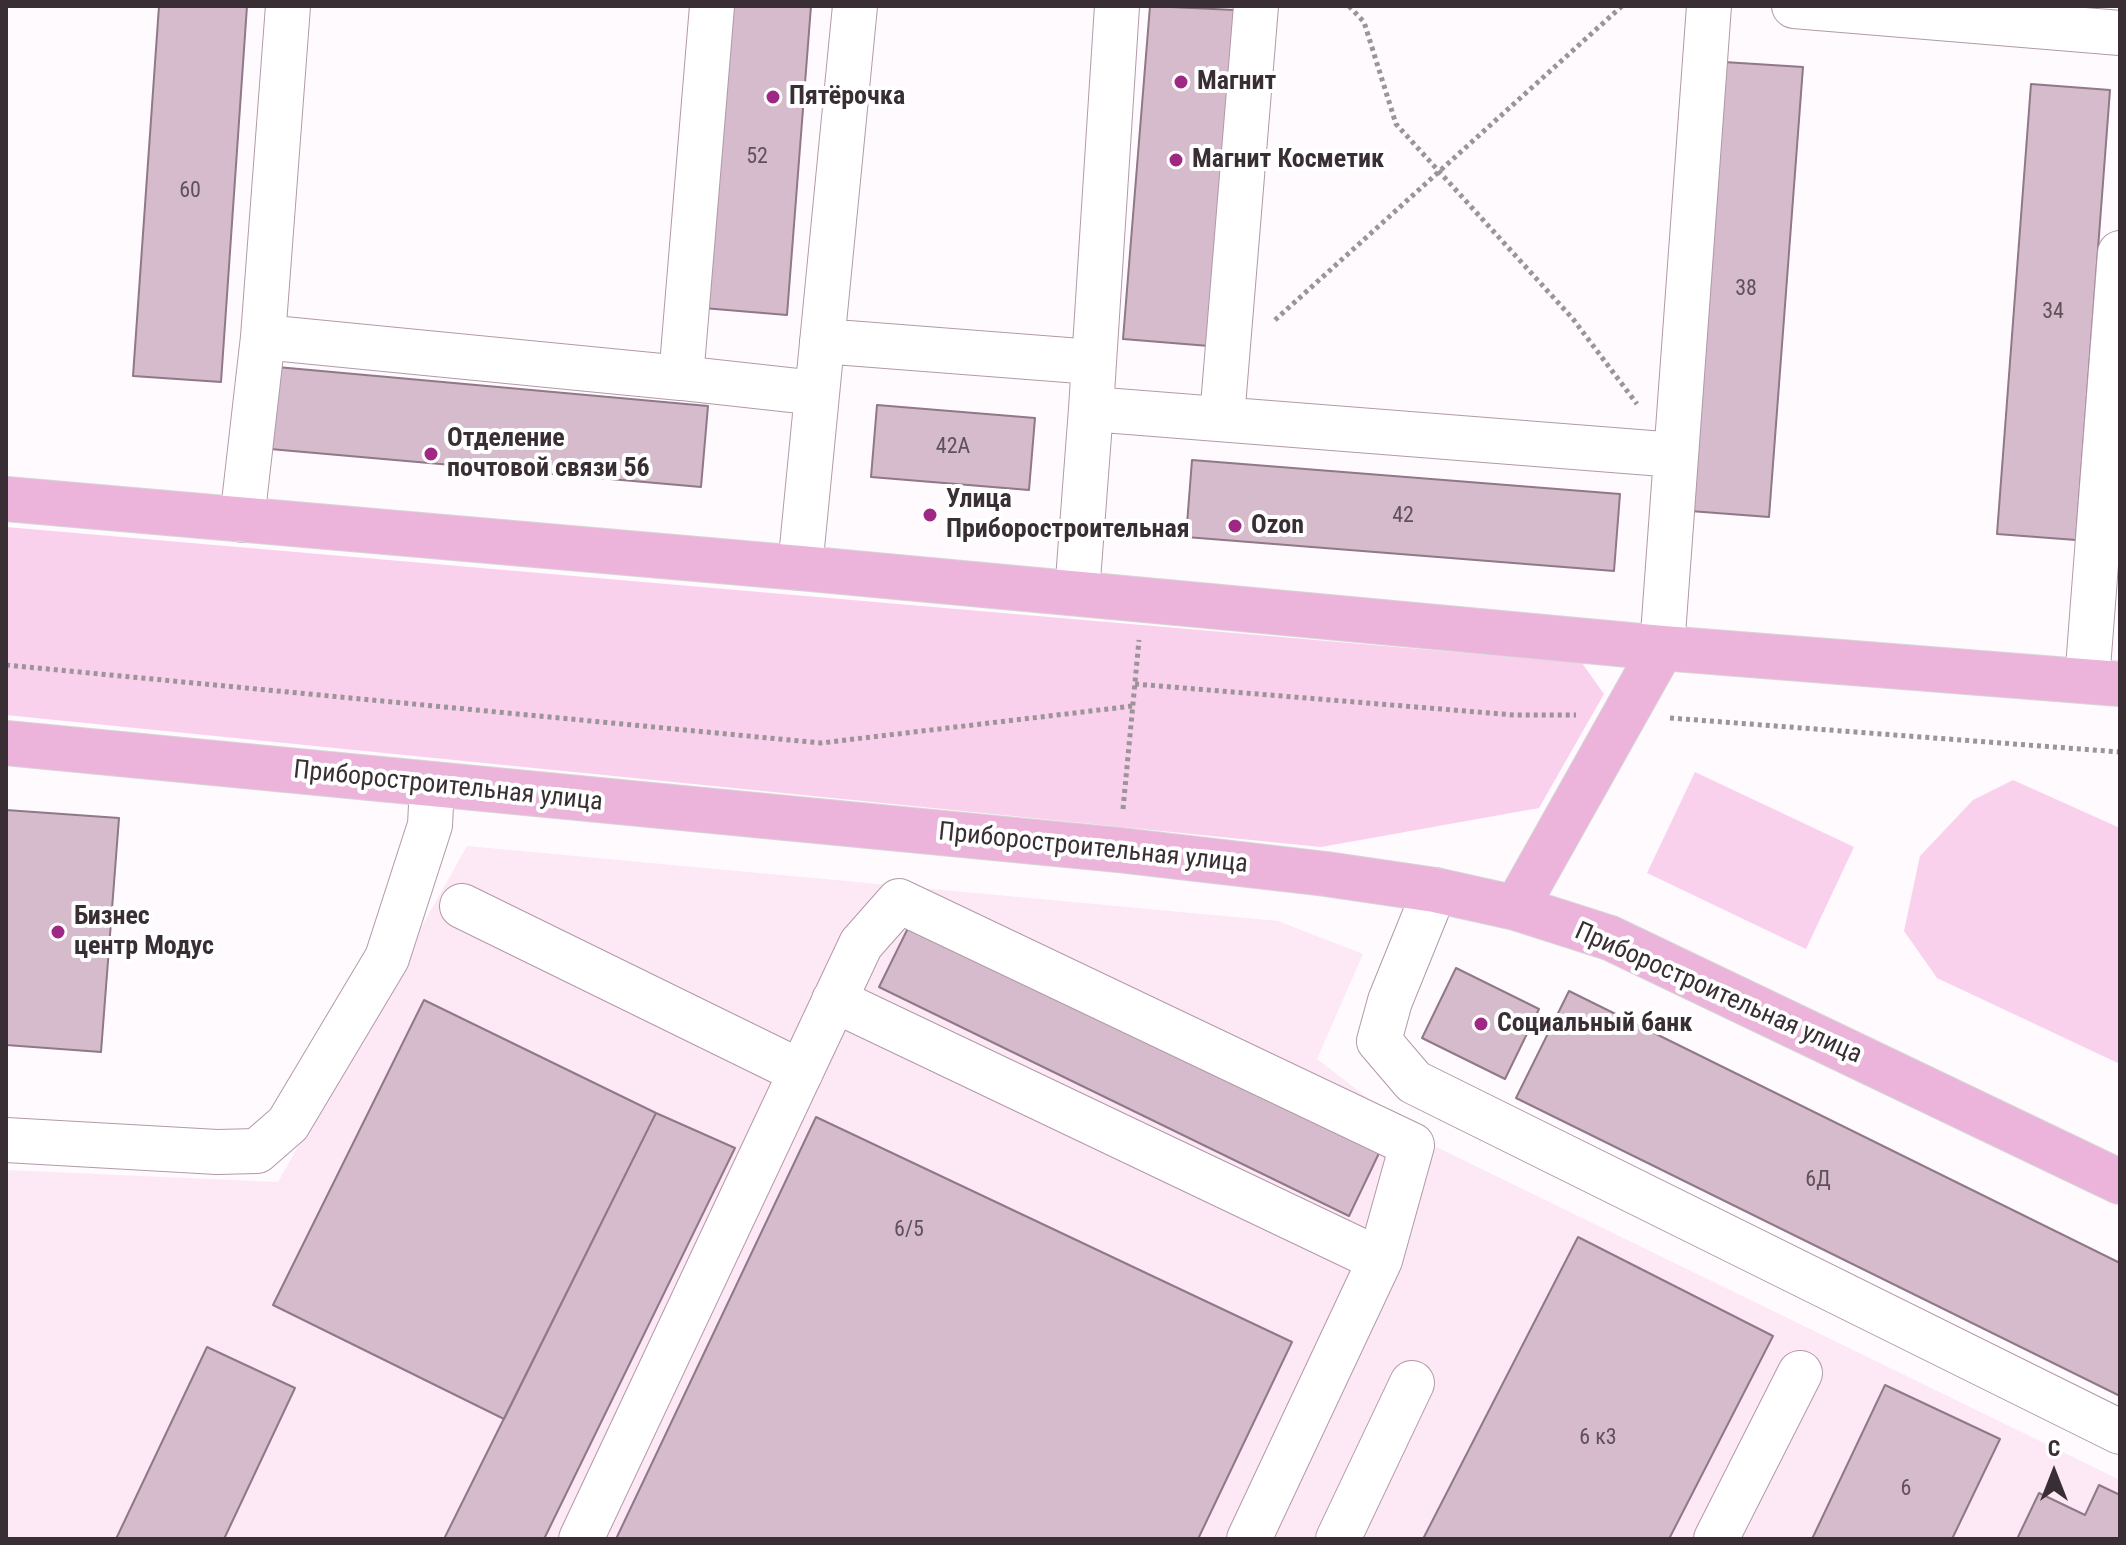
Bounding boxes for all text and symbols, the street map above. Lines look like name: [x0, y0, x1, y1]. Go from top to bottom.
place label: Магнит: [1197, 66, 1276, 98]
marker: Магнит: [1172, 73, 1190, 91]
place label: Пятёрочка: [789, 81, 905, 113]
marker: Пятёрочка: [764, 88, 782, 106]
house number: 52: [746, 144, 768, 170]
place label: Магнит Косметик: [1192, 144, 1384, 176]
marker: Магнит Косметик: [1167, 151, 1185, 169]
house number: 60: [179, 178, 201, 204]
house number: 38: [1735, 276, 1757, 302]
house number: 34: [2042, 299, 2064, 325]
place label: Отделение почтовой связи 56: [447, 423, 650, 484]
house number: 42А: [936, 434, 970, 460]
marker: Отделение почтовой связи 56: [422, 445, 440, 463]
place label: Улица Приборостроительная: [946, 484, 1190, 546]
house number: 42: [1392, 503, 1414, 529]
marker: Улица Приборостроительная: [921, 506, 939, 524]
place label: Ozon: [1251, 510, 1304, 542]
marker: Ozon: [1226, 517, 1244, 535]
street label: Приборостроительная улица: [292, 755, 604, 819]
street label: Приборостроительная улица: [937, 817, 1249, 881]
place label: Бизнес центр Модус: [74, 901, 214, 962]
street label: Приборостроительная улица: [1570, 917, 1866, 1071]
marker: Бизнес центр Модус: [49, 923, 67, 941]
place label: Социальный банк: [1497, 1008, 1692, 1040]
marker: Социальный банк: [1472, 1015, 1490, 1033]
house number: 6Д: [1805, 1167, 1831, 1193]
house number: 6/5: [894, 1217, 924, 1243]
house number: 6 к3: [1579, 1425, 1617, 1451]
north arrow: [2014, 1433, 2094, 1513]
text: С: [2048, 1436, 2060, 1461]
house number: 6: [1901, 1476, 1911, 1502]

